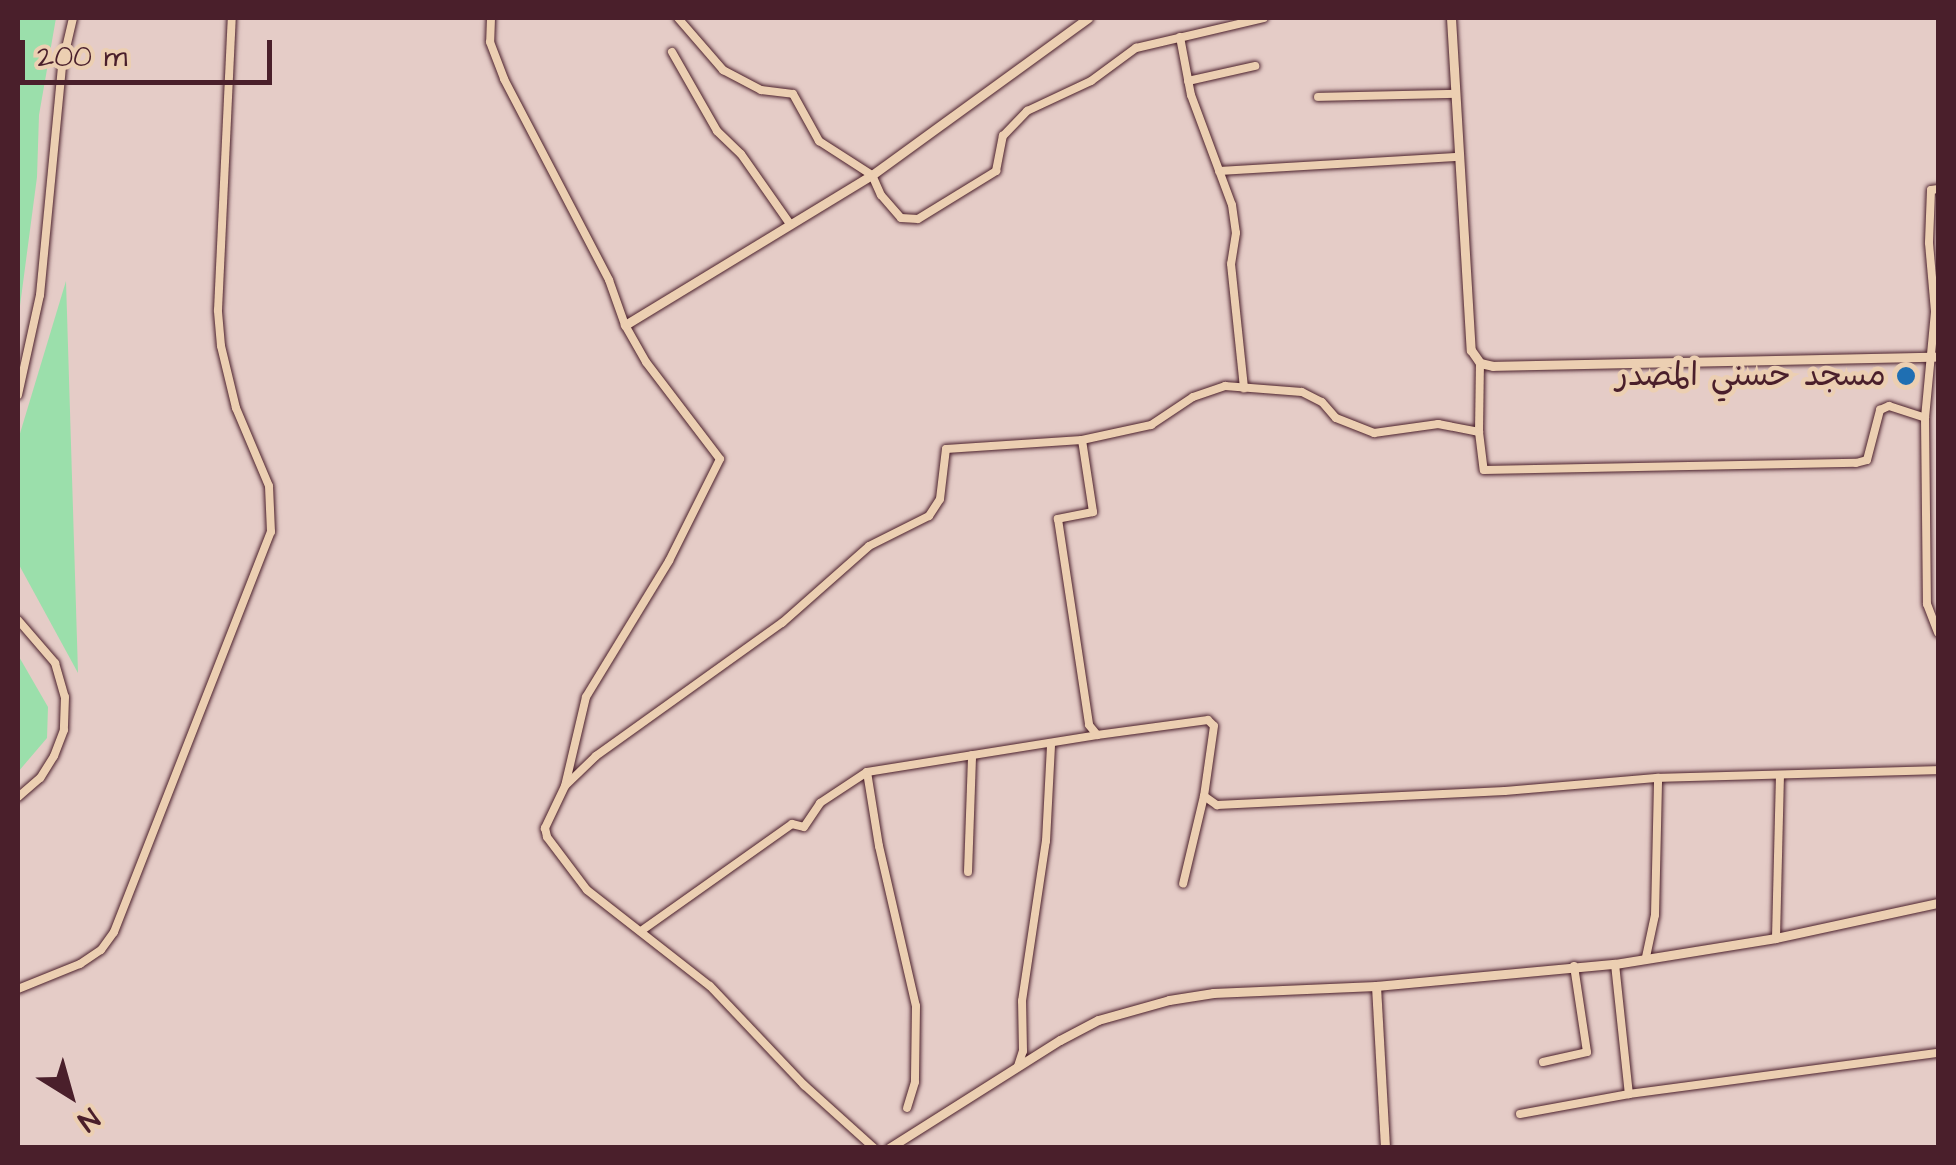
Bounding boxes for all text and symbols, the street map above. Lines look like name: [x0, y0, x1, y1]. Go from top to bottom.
scale bar: [25, 20, 278, 82]
text: 200 m: [37, 36, 127, 78]
place label: مسجد حسني المصدر: [1616, 357, 1886, 395]
marker: مسجد حسني المصدر: [1895, 365, 1917, 387]
north arrow: [20, 1045, 120, 1145]
text: N: [70, 1099, 107, 1140]

